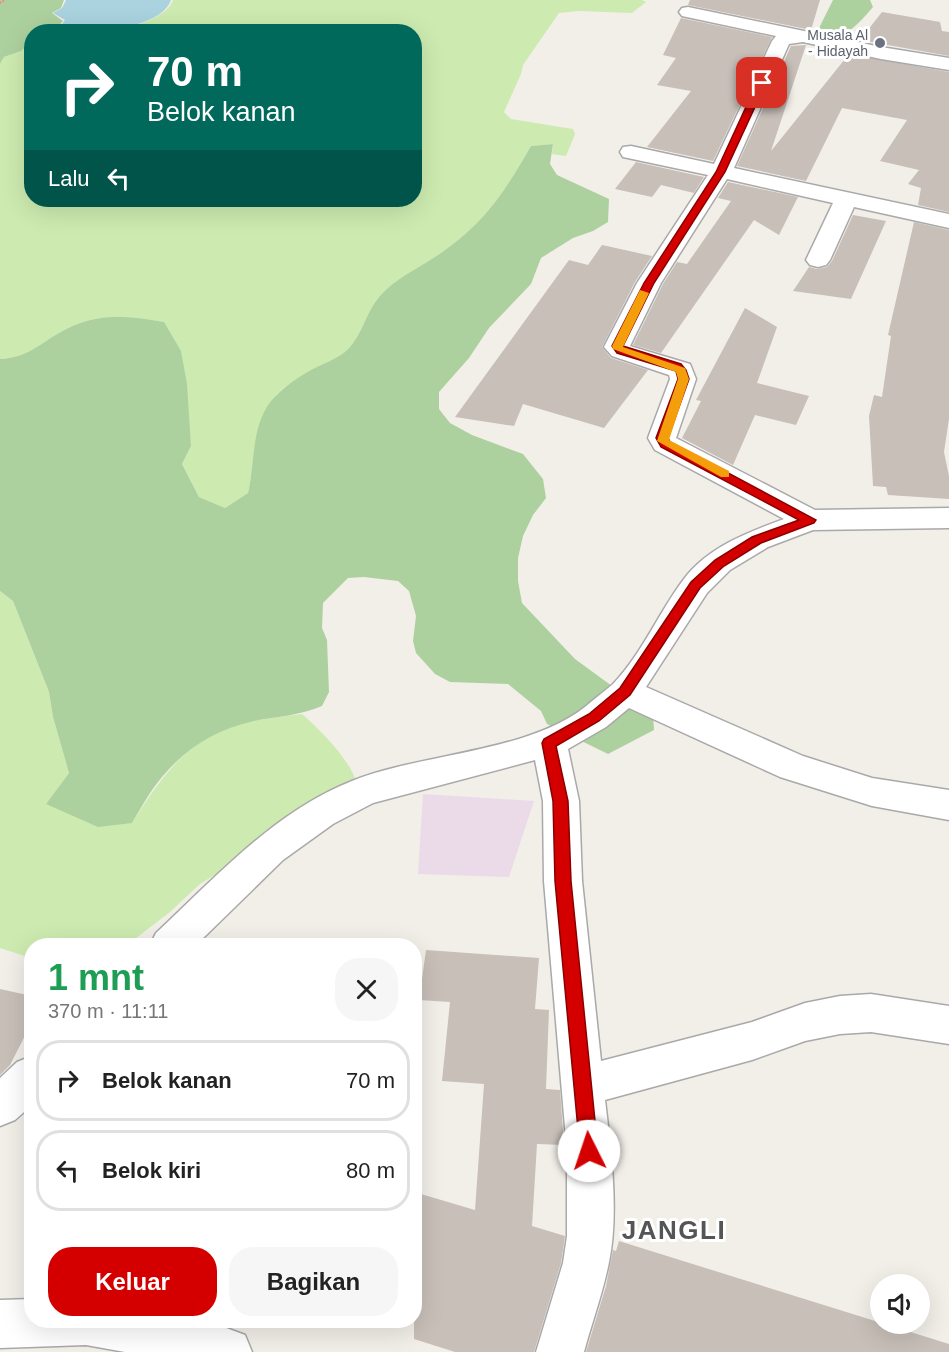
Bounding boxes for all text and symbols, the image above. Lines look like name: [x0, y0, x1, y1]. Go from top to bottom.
place label: Musala Al - Hidayah: [807, 27, 868, 59]
marker: Musala Al - Hidayah: [873, 36, 887, 50]
icon: right: [48, 48, 126, 126]
text: 70 m: [147, 48, 243, 95]
pin: [736, 57, 787, 108]
icon: arrive: [745, 66, 778, 99]
text: Belok kanan: [147, 97, 296, 127]
icon: left: [102, 162, 135, 195]
text: Lalu: [48, 166, 90, 191]
text: 1 mnt: [48, 957, 144, 998]
button: close: [335, 958, 398, 1021]
text: 370 m · 11:11: [48, 1000, 168, 1022]
icon: right: [51, 1064, 84, 1097]
text: Belok kanan: [102, 1068, 232, 1093]
text: 70 m: [346, 1068, 395, 1093]
position arrow: [557, 1119, 621, 1183]
icon: left: [51, 1154, 84, 1187]
text: Belok kiri: [102, 1158, 201, 1183]
text: 80 m: [346, 1158, 395, 1183]
district label: JANGLI: [622, 1215, 726, 1245]
button: Keluar: [48, 1247, 217, 1316]
button: Bagikan: [229, 1247, 398, 1316]
map controls: [870, 1274, 930, 1334]
button: sound: [870, 1274, 930, 1334]

